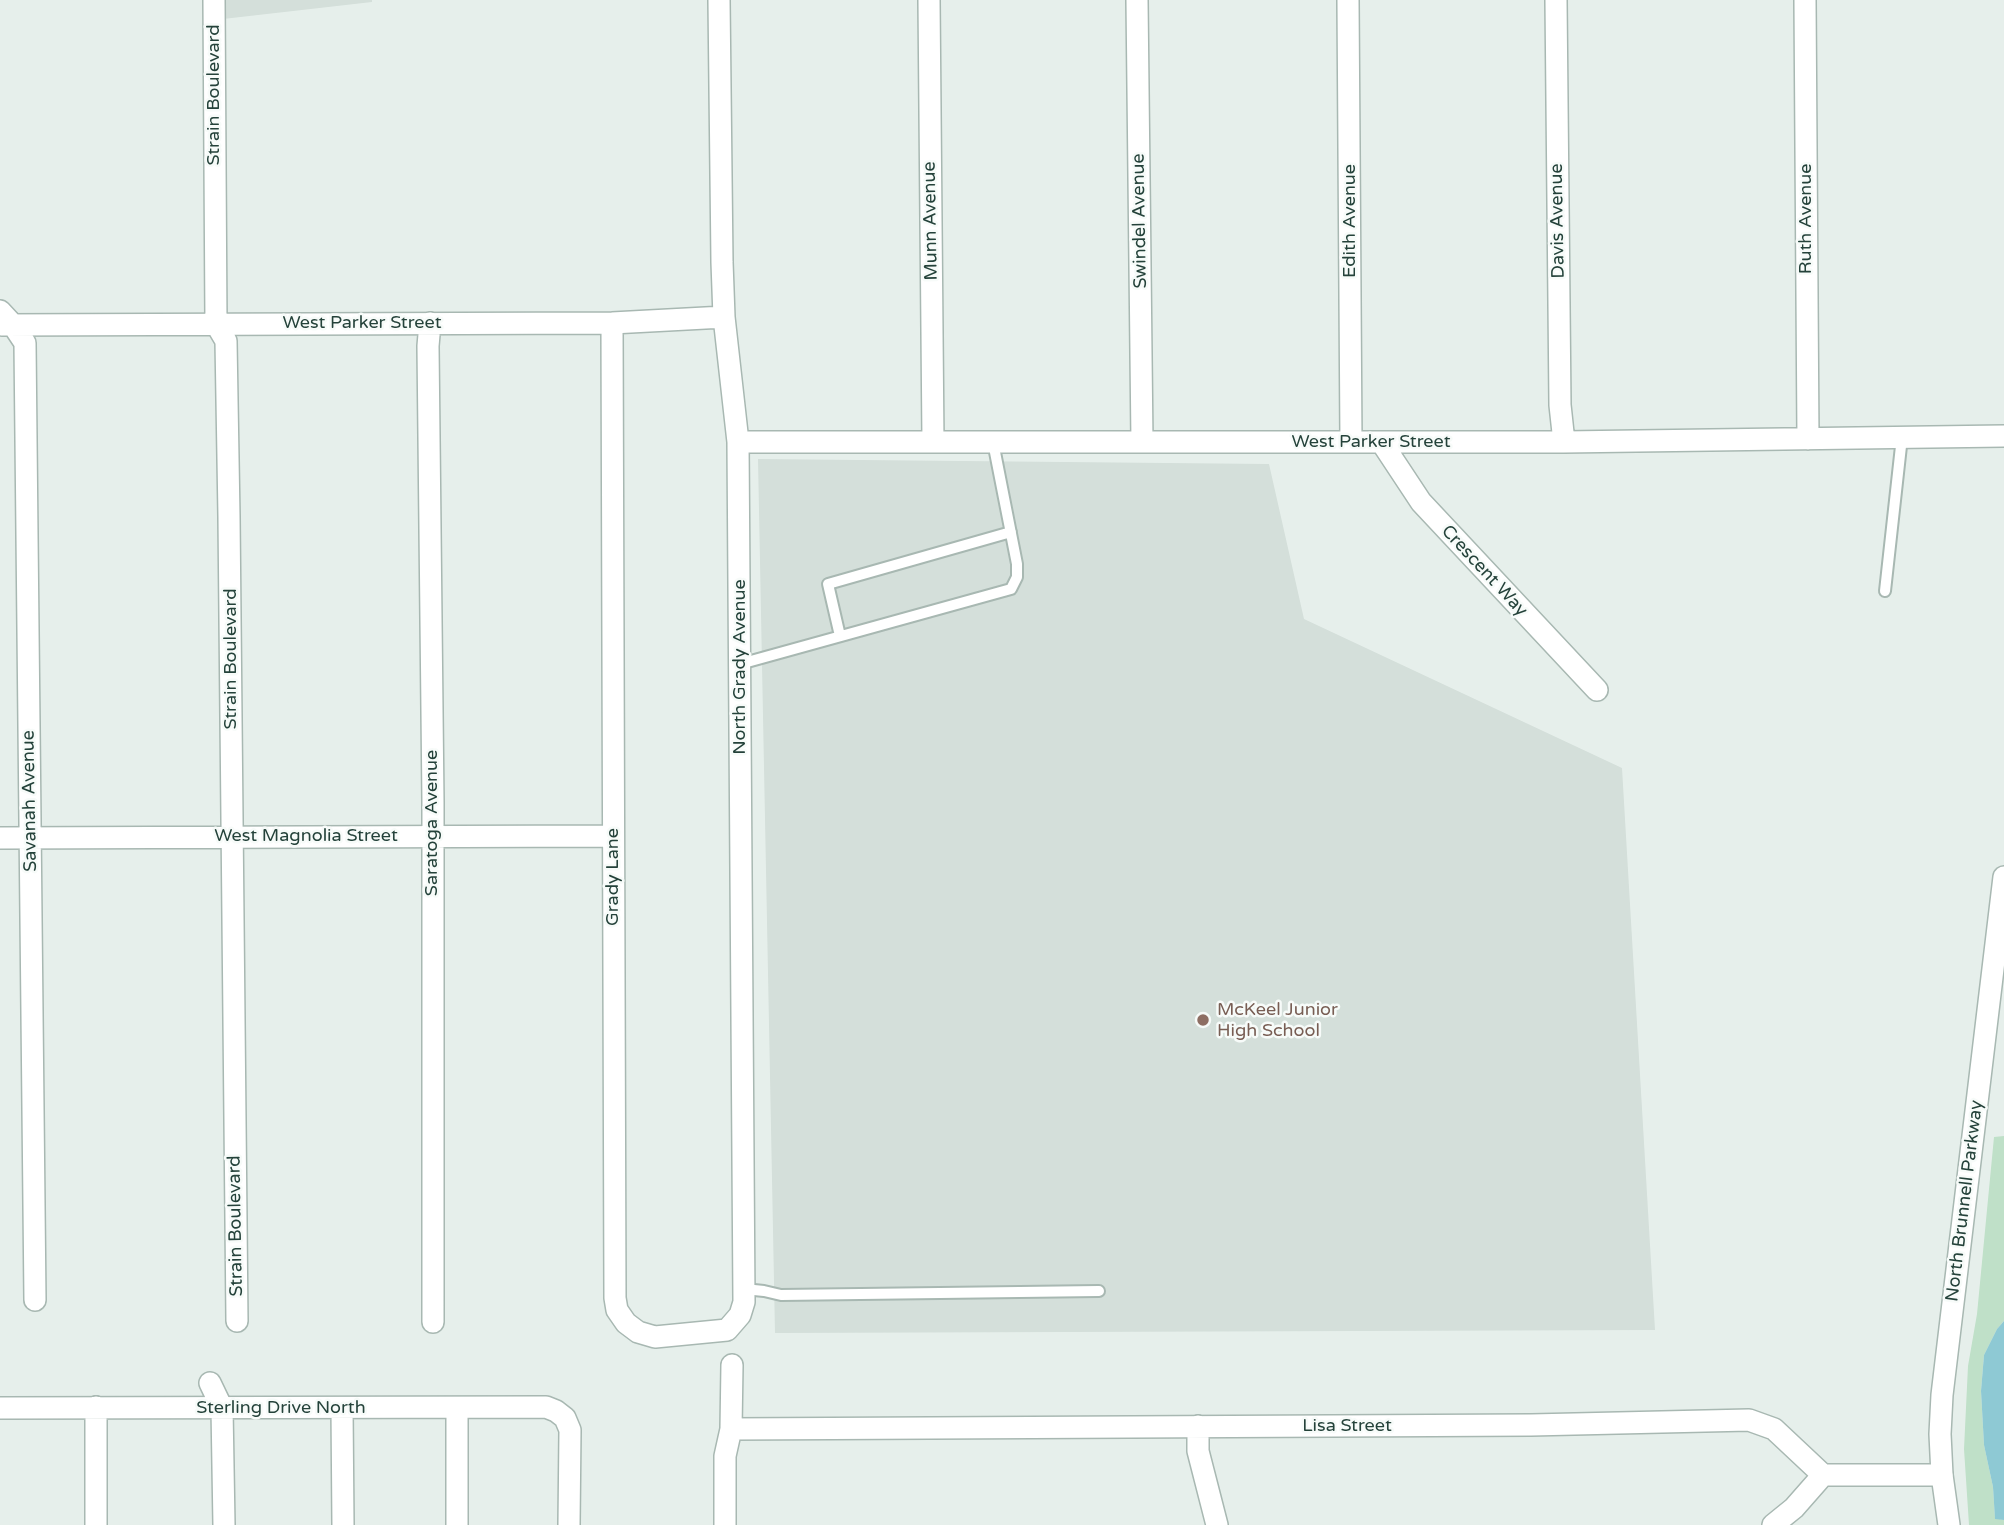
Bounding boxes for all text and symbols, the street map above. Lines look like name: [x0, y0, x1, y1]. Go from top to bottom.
street label: Strain Boulevard: [203, 24, 225, 166]
street label: Swindel Avenue: [1128, 153, 1152, 289]
street label: Munn Avenue: [919, 161, 943, 281]
street label: Davis Avenue: [1546, 163, 1570, 279]
street label: Edith Avenue: [1339, 164, 1361, 278]
street label: Ruth Avenue: [1795, 164, 1817, 274]
street label: West Parker Street: [282, 312, 442, 334]
street label: West Parker Street: [1291, 431, 1451, 453]
street label: Crescent Way: [1436, 521, 1532, 621]
street label: North Grady Avenue: [729, 579, 751, 755]
street label: Strain Boulevard: [220, 588, 242, 730]
street label: Savanah Avenue: [18, 730, 42, 872]
street label: Saratoga Avenue: [421, 750, 443, 896]
street label: West Magnolia Street: [214, 825, 398, 847]
street label: Grady Lane: [602, 828, 624, 926]
place label: McKeel Junior High School: [1217, 999, 1338, 1042]
marker: McKeel Junior High School: [1195, 1012, 1211, 1028]
street label: North Brunnell Parkway: [1942, 1099, 1988, 1303]
street label: Strain Boulevard: [224, 1155, 248, 1297]
street label: Sterling Drive North: [196, 1397, 366, 1419]
street label: Lisa Street: [1302, 1415, 1392, 1437]

